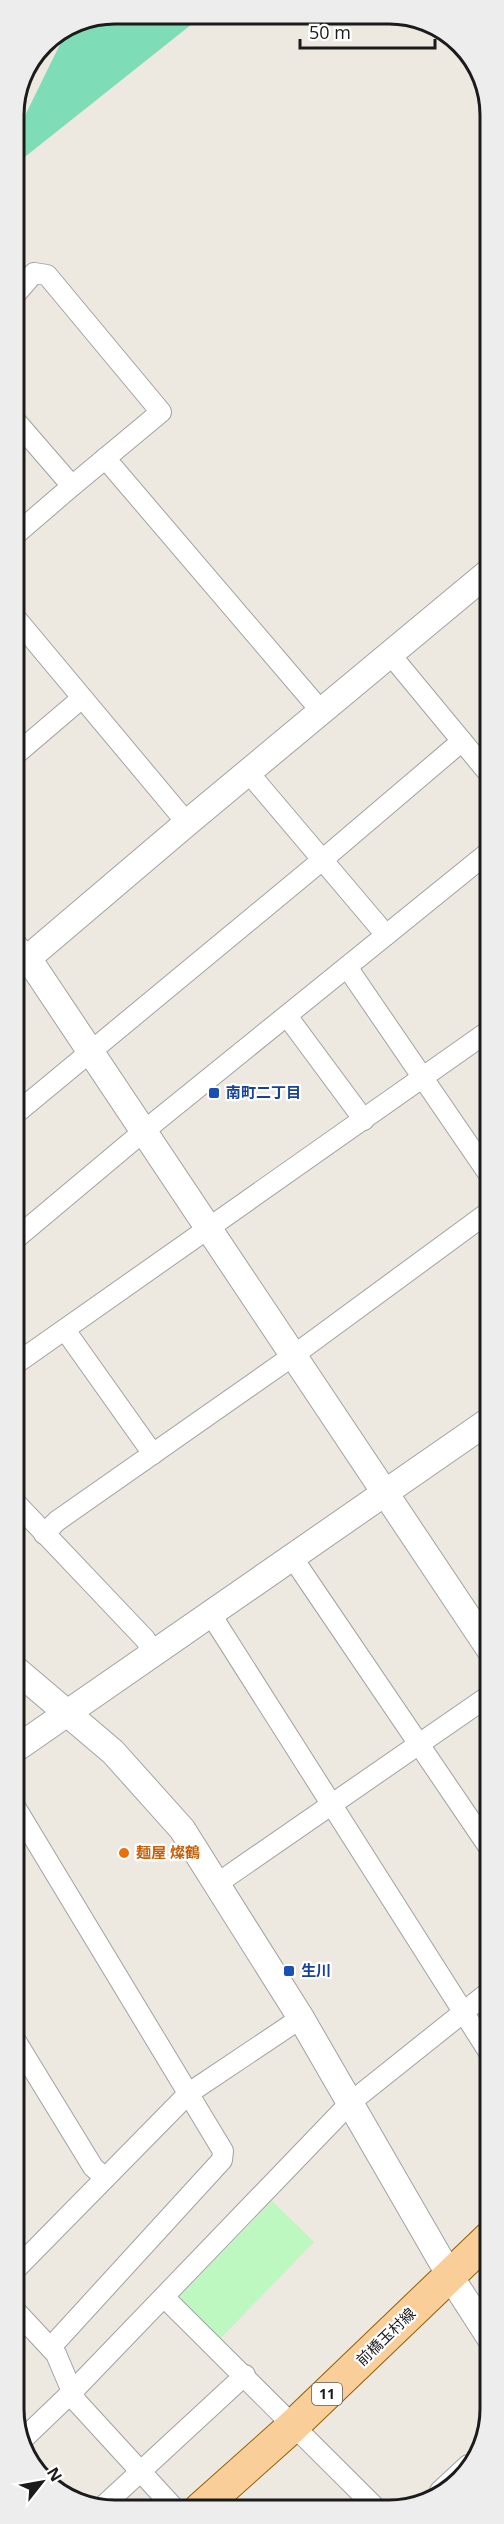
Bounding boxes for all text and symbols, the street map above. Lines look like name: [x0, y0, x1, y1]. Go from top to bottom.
scale bar: [300, 12, 435, 50]
text: 50 m: [309, 20, 351, 44]
place label: 南町二丁目: [226, 1082, 301, 1102]
marker: 南町二丁目: [207, 1086, 221, 1100]
place label: 麺屋 燦鶴: [136, 1842, 200, 1862]
marker: 麺屋 燦鶴: [117, 1846, 131, 1860]
place label: 生川: [301, 1960, 331, 1980]
marker: 生川: [282, 1964, 296, 1978]
street label: 前橋玉村線: [351, 2303, 419, 2370]
road number: 11: [312, 2383, 342, 2405]
north arrow: [12, 2452, 72, 2512]
text: N: [42, 2463, 68, 2486]

